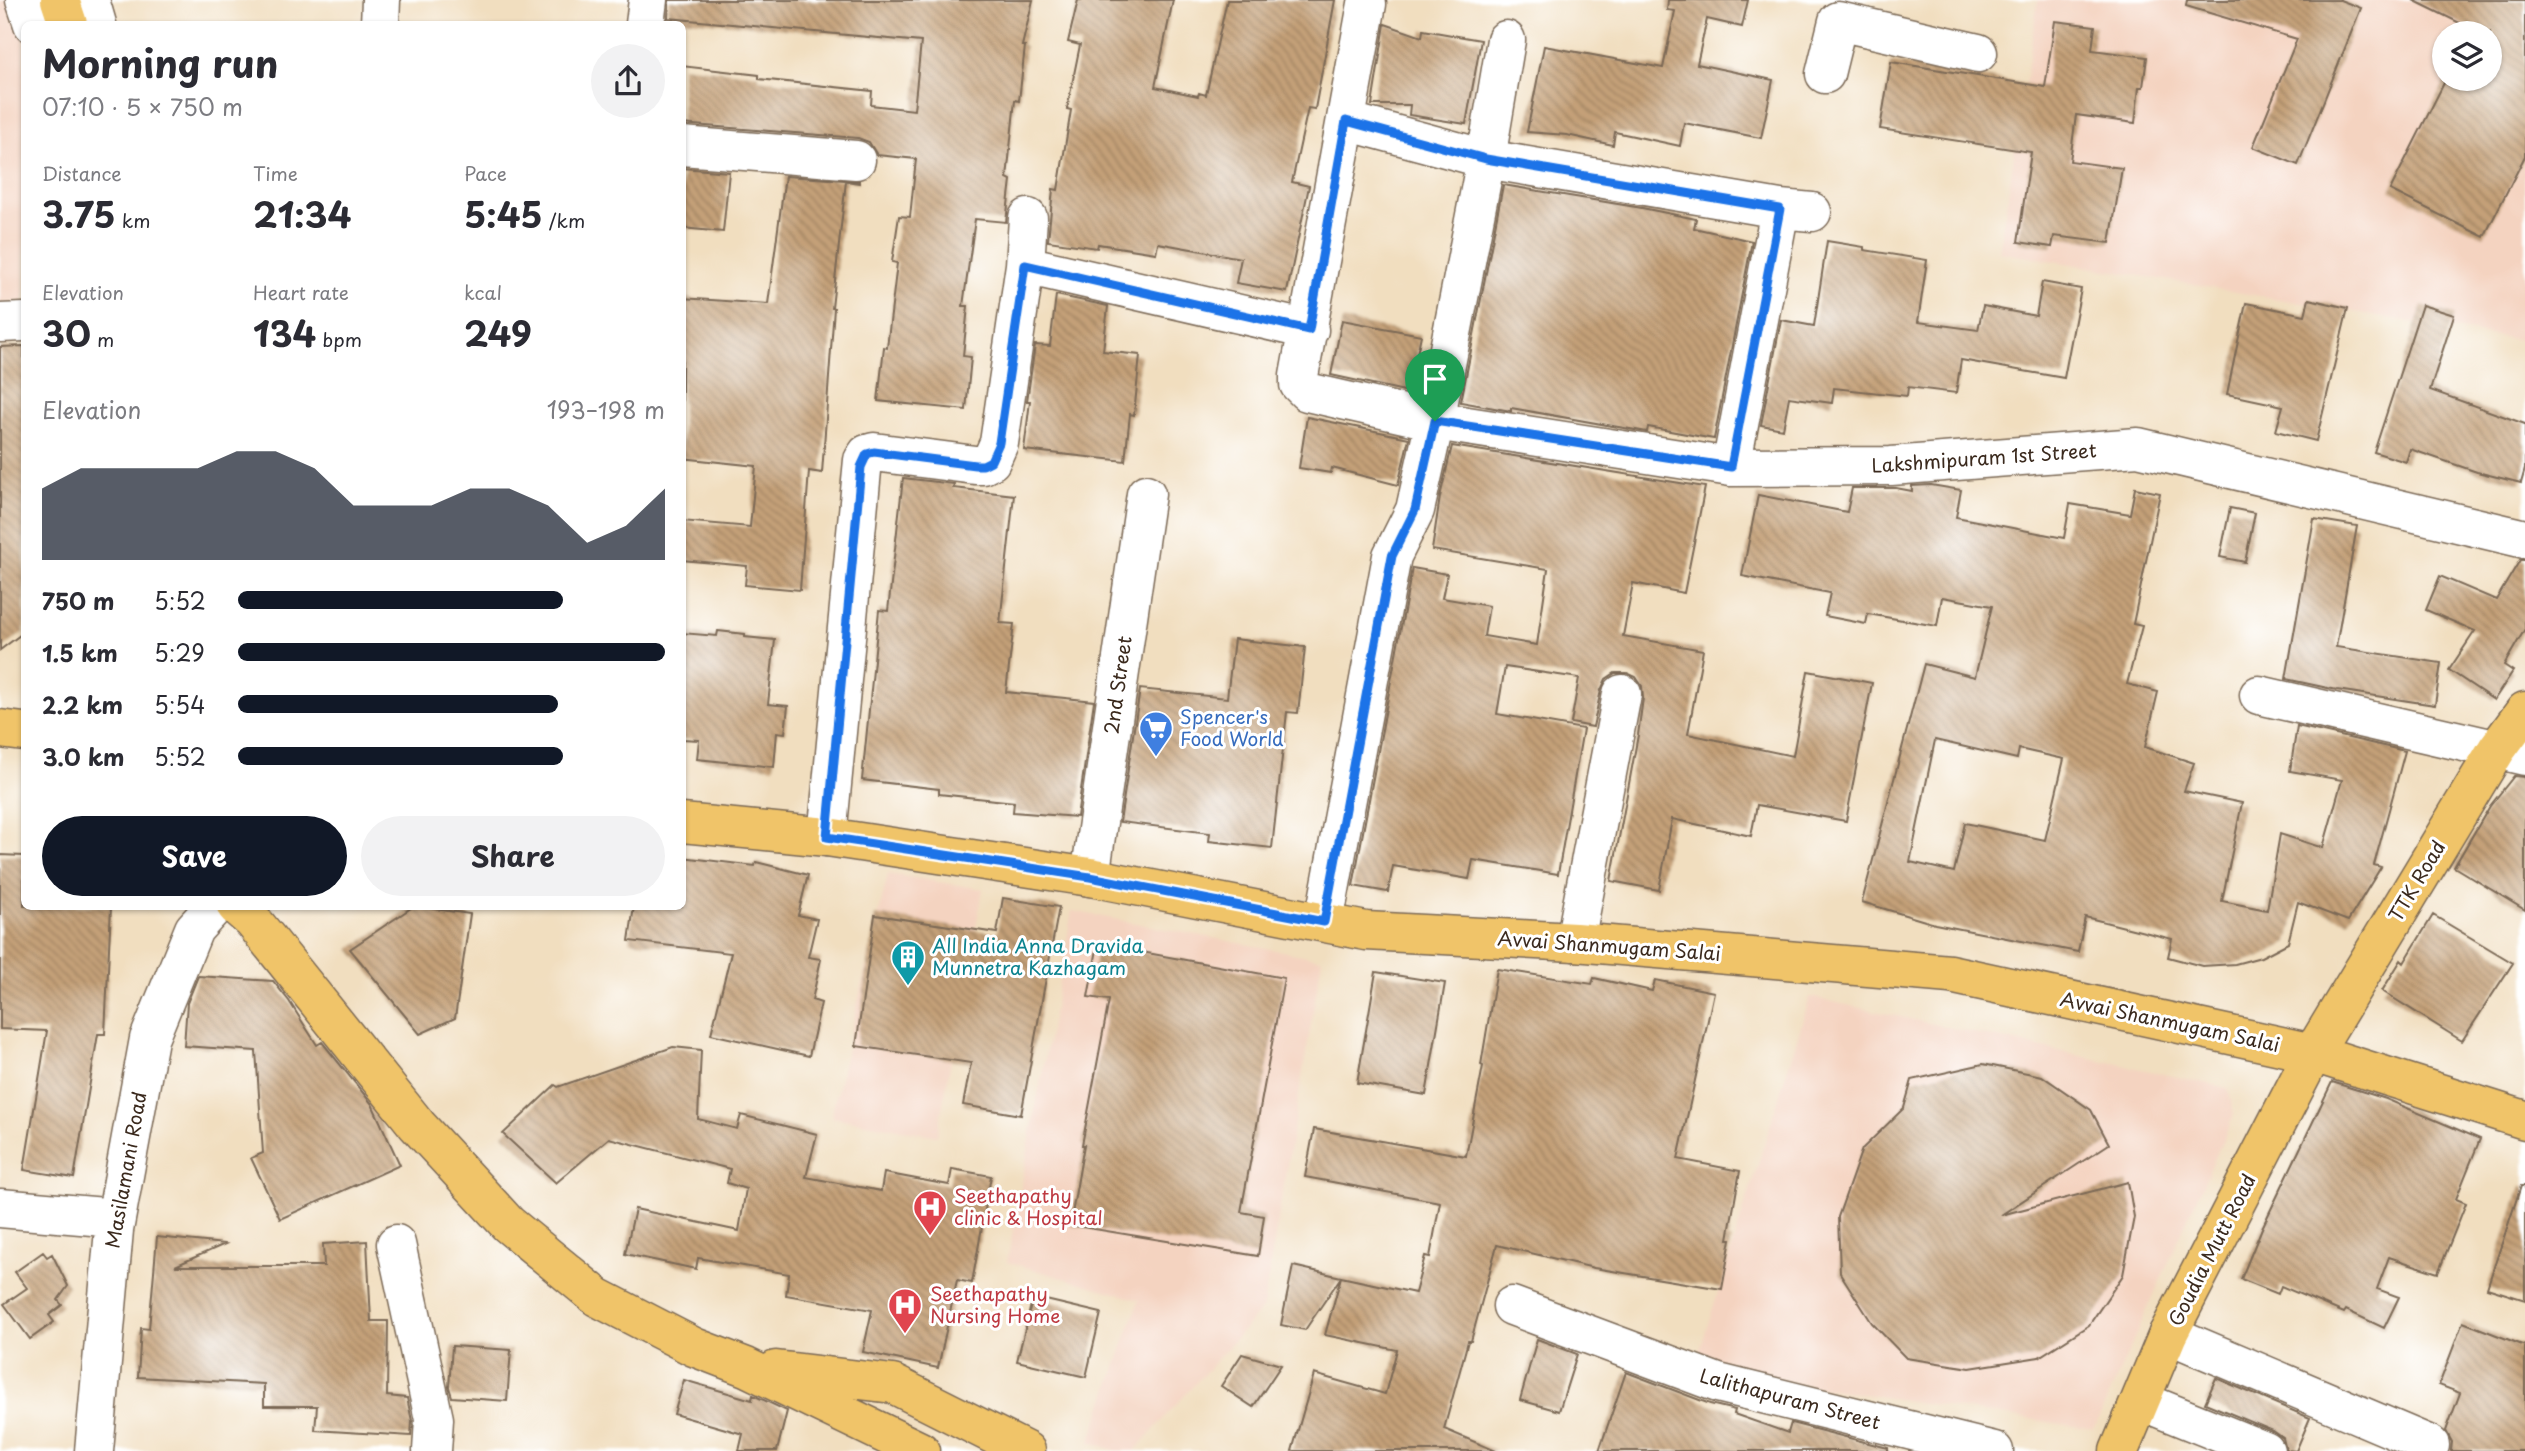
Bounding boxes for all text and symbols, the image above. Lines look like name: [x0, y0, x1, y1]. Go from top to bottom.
map controls: [2432, 21, 2502, 91]
button: layers: [2432, 21, 2502, 91]
text: Morning run: [42, 34, 278, 91]
button: share: [591, 44, 665, 118]
text: 07:10 · 5 × 750 m: [42, 89, 243, 124]
text: Distance: [42, 159, 122, 187]
text: Time: [253, 159, 298, 187]
text: Pace: [464, 159, 507, 187]
text: 3.75: [42, 187, 116, 240]
text: 21:34: [253, 187, 352, 240]
text: 5:45: [464, 187, 543, 240]
text: km: [116, 206, 150, 234]
text: /km: [543, 206, 585, 234]
text: Elevation: [42, 278, 124, 306]
text: Heart rate: [253, 278, 349, 306]
text: kcal: [464, 278, 502, 306]
text: 30: [42, 306, 91, 359]
text: 134: [253, 306, 316, 359]
text: 249: [464, 306, 532, 359]
text: m: [91, 325, 114, 353]
text: bpm: [316, 325, 362, 353]
pin: [1405, 349, 1465, 421]
icon: arrive: [1416, 360, 1454, 398]
text: Elevation: [42, 392, 141, 427]
text: 193–198 m: [547, 392, 665, 427]
street label: Lakshmipuram 1st Street: [1871, 435, 2098, 479]
text: 750 m: [42, 583, 114, 618]
text: 5:52: [154, 583, 206, 618]
street label: 2nd Street: [1096, 634, 1138, 736]
text: 1.5 km: [42, 635, 118, 670]
text: 5:29: [154, 635, 205, 670]
text: 2.2 km: [42, 687, 123, 722]
text: 5:54: [154, 687, 205, 722]
place label: Spencer's Food World: [1180, 702, 1284, 752]
supermarket icon: Spencer's Food World: [1137, 709, 1175, 758]
text: 3.0 km: [42, 739, 124, 774]
text: 5:52: [154, 739, 206, 774]
button: Save: [42, 816, 347, 896]
button: Share: [361, 816, 665, 896]
street label: TTK Road: [2381, 835, 2451, 926]
street label: Avvai Shanmugam Salai: [1496, 923, 1722, 967]
place label: All India Anna Dravida Munnetra Kazhagam: [932, 931, 1144, 981]
building icon: All India Anna Dravida Munnetra Kazhagam: [889, 938, 927, 987]
street label: Avvai Shanmugam Salai: [2058, 984, 2283, 1058]
street label: Masilamani Road: [97, 1089, 153, 1250]
street label: Goudia Mutt Road: [2161, 1169, 2262, 1331]
place label: Seethapathy clinic & Hospital: [954, 1181, 1103, 1231]
hospital icon: Seethapathy clinic & Hospital: [911, 1188, 949, 1237]
place label: Seethapathy Nursing Home: [930, 1279, 1060, 1329]
hospital icon: Seethapathy Nursing Home: [886, 1286, 924, 1335]
street label: Lalithapuram Street: [1697, 1360, 1884, 1436]

